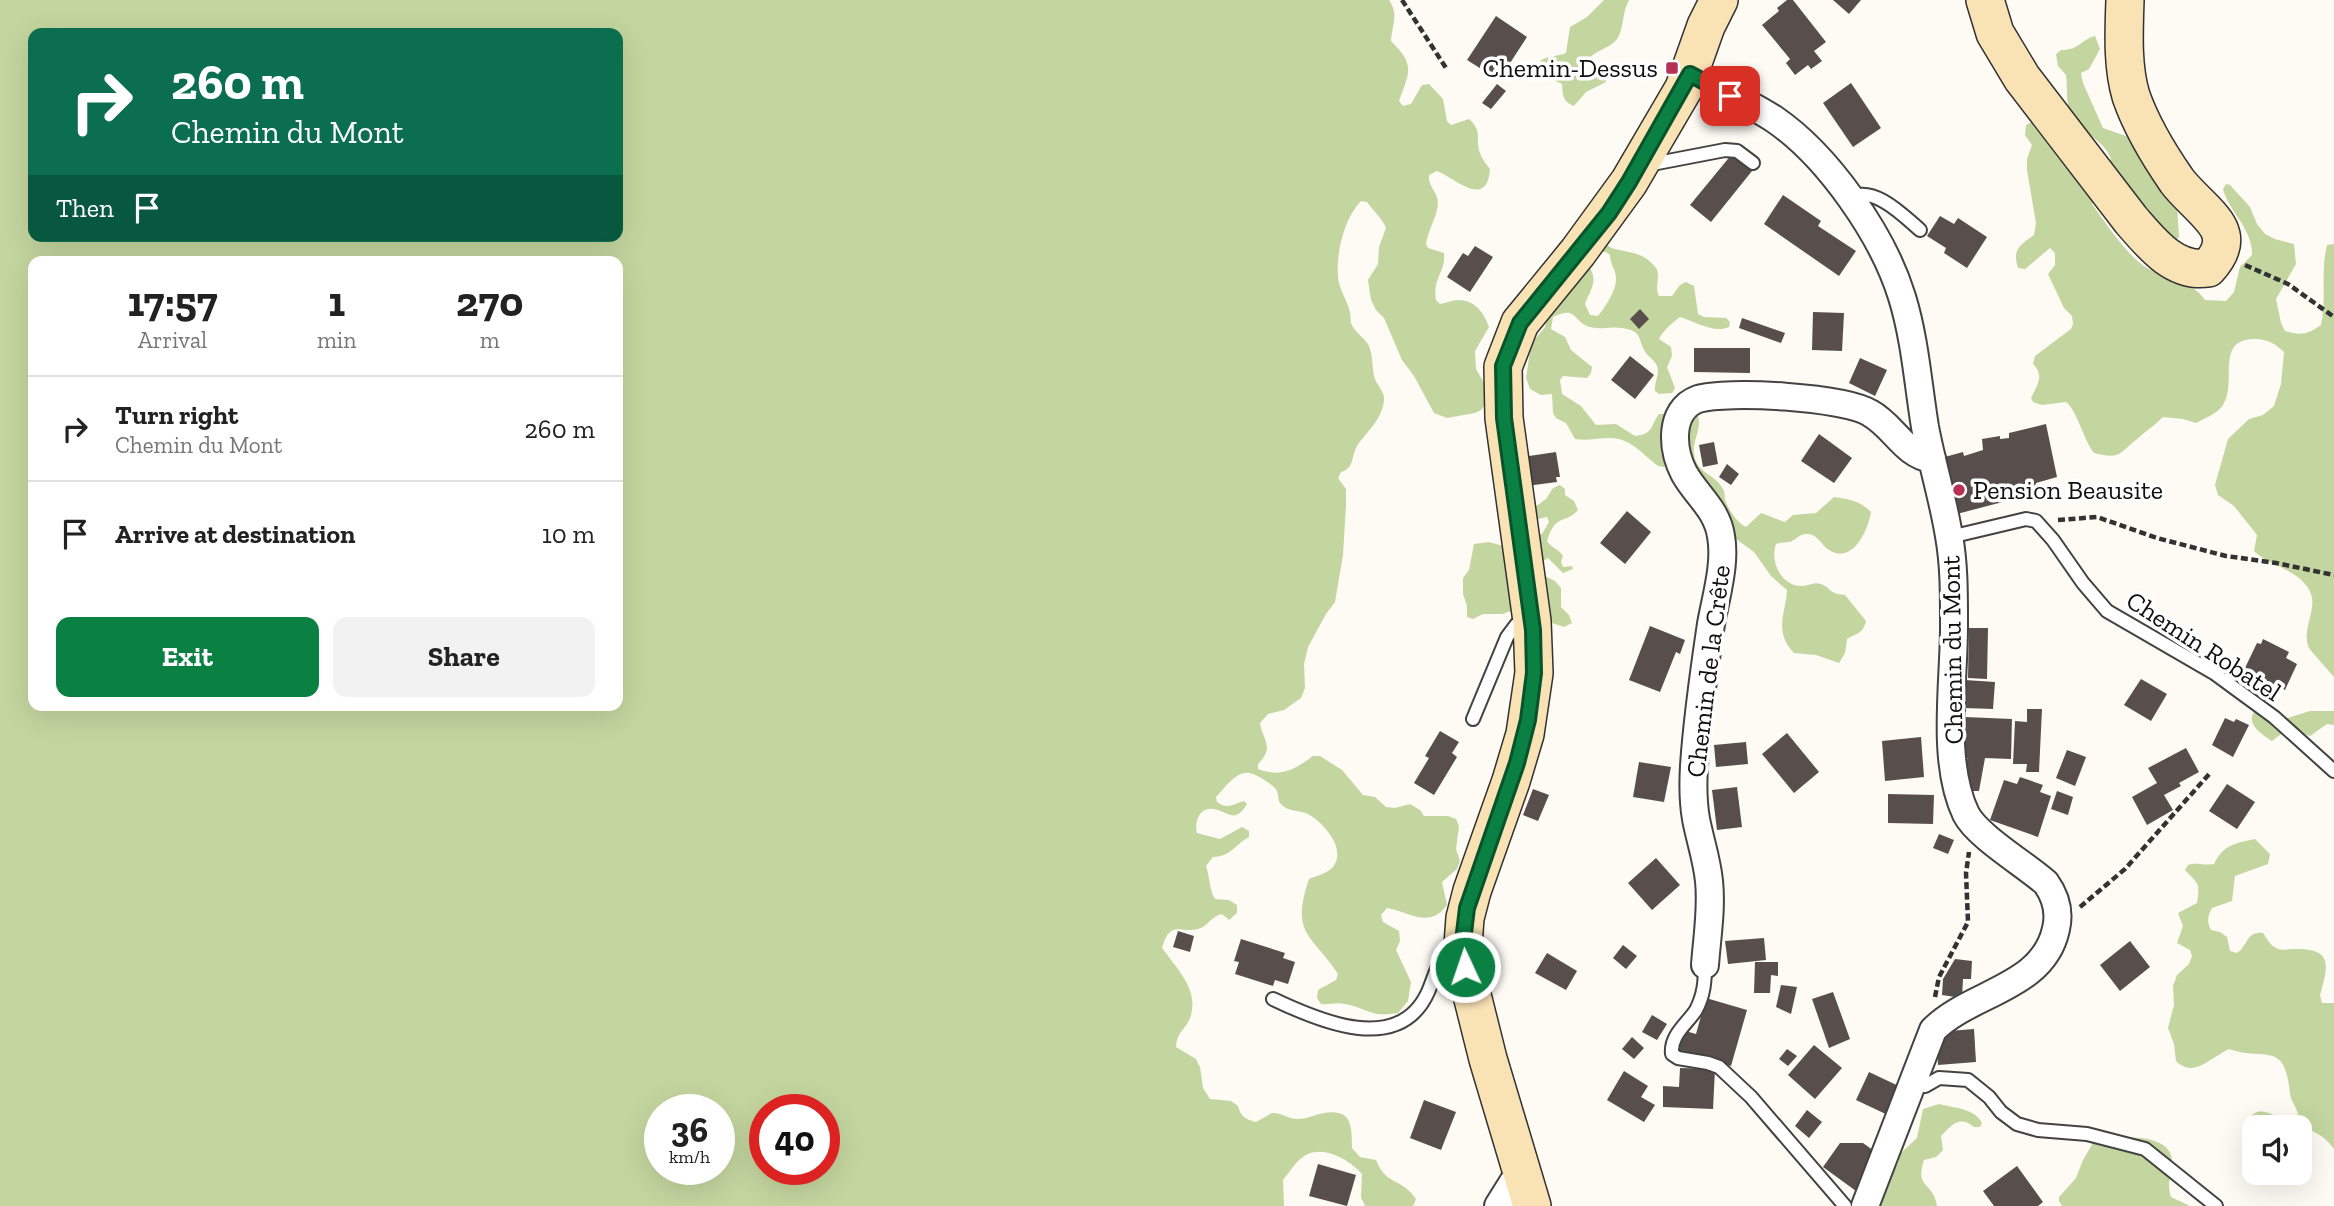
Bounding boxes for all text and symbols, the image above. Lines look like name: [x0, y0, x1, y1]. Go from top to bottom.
place label: Chemin-Dessus: [1482, 52, 1658, 84]
text: 260 m: [171, 53, 304, 112]
icon: right: [56, 56, 147, 147]
marker: Chemin-Dessus: [1664, 60, 1680, 76]
pin: [1700, 66, 1760, 126]
icon: arrive: [1711, 77, 1749, 115]
text: Chemin du Mont: [171, 113, 404, 151]
icon: arrive: [128, 189, 166, 227]
text: Then: [56, 192, 114, 224]
text: 17:57: [127, 276, 218, 327]
text: 1: [328, 276, 345, 327]
text: 270: [456, 276, 523, 327]
text: Arrival: [138, 326, 207, 354]
text: min: [317, 326, 356, 354]
text: m: [480, 326, 500, 354]
text: Turn right: [115, 399, 238, 431]
icon: right: [56, 410, 94, 448]
text: 260 m: [524, 413, 595, 445]
text: Chemin du Mont: [115, 431, 282, 459]
place label: Pension Beausite: [1973, 474, 2163, 506]
marker: Pension Beausite: [1951, 482, 1967, 498]
icon: arrive: [56, 515, 94, 553]
text: Arrive at destination: [115, 518, 355, 550]
text: 10 m: [542, 518, 595, 550]
street label: Chemin du Mont: [1934, 555, 1970, 745]
street label: Chemin de la Crête: [1679, 563, 1737, 779]
street label: Chemin Robatel: [2120, 584, 2288, 708]
button: Exit: [56, 617, 319, 697]
button: Share: [333, 617, 595, 697]
position arrow: [1428, 930, 1502, 1004]
speed limit sign: 40: [749, 1094, 840, 1185]
text: 36: [671, 1109, 708, 1151]
map controls: [2242, 1115, 2312, 1185]
button: sound: [2242, 1115, 2312, 1185]
text: km/h: [669, 1146, 710, 1168]

